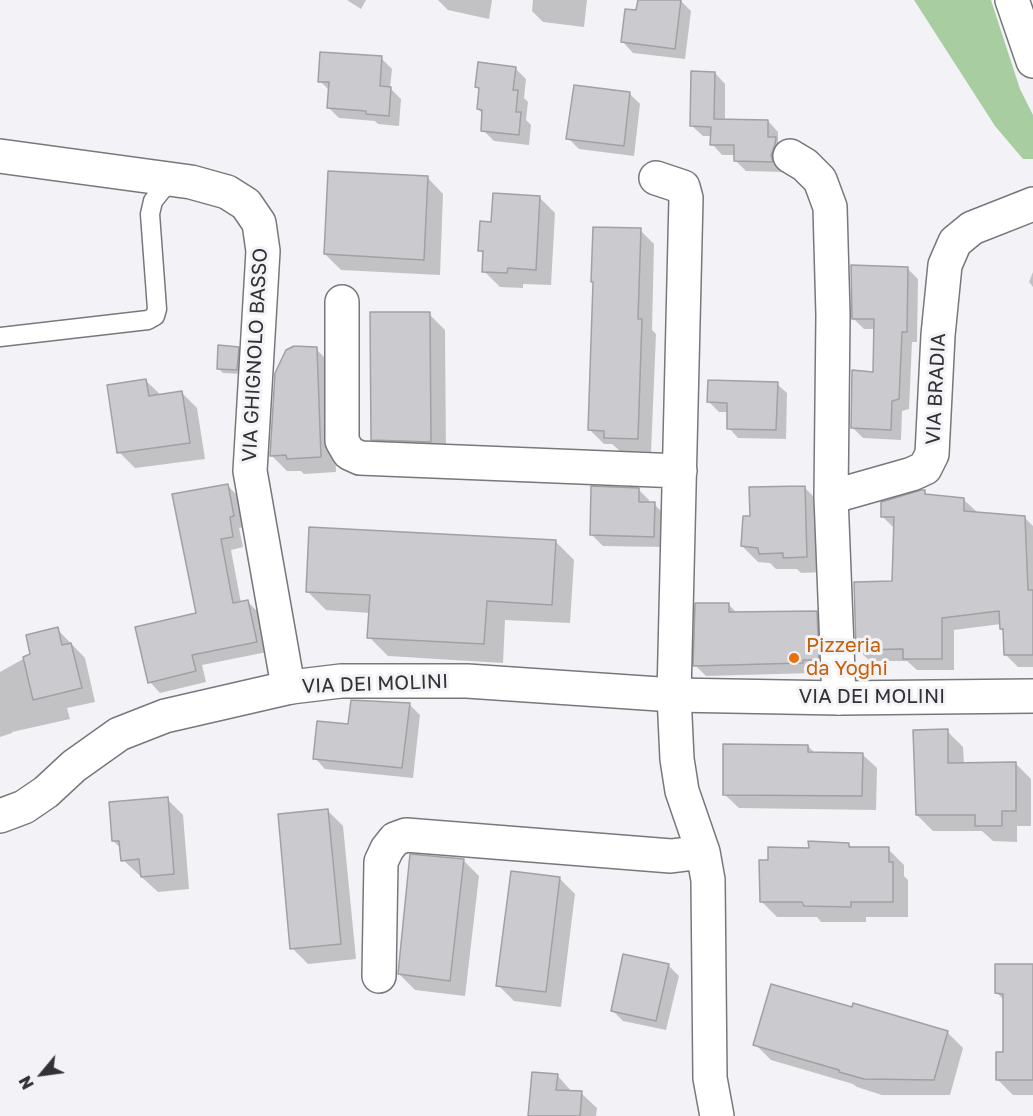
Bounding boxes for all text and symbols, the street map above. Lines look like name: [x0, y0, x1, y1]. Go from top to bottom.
street label: VIA GHIGNOLO BASSO: [237, 247, 273, 463]
street label: VIA BRADIA: [921, 332, 951, 446]
place label: Pizzeria da Yoghi: [806, 634, 888, 681]
marker: Pizzeria da Yoghi: [787, 651, 801, 665]
street label: VIA DEI MOLINI: [301, 669, 449, 699]
street label: VIA DEI MOLINI: [799, 685, 945, 709]
north arrow: [12, 1044, 72, 1104]
text: N: [15, 1073, 38, 1093]

